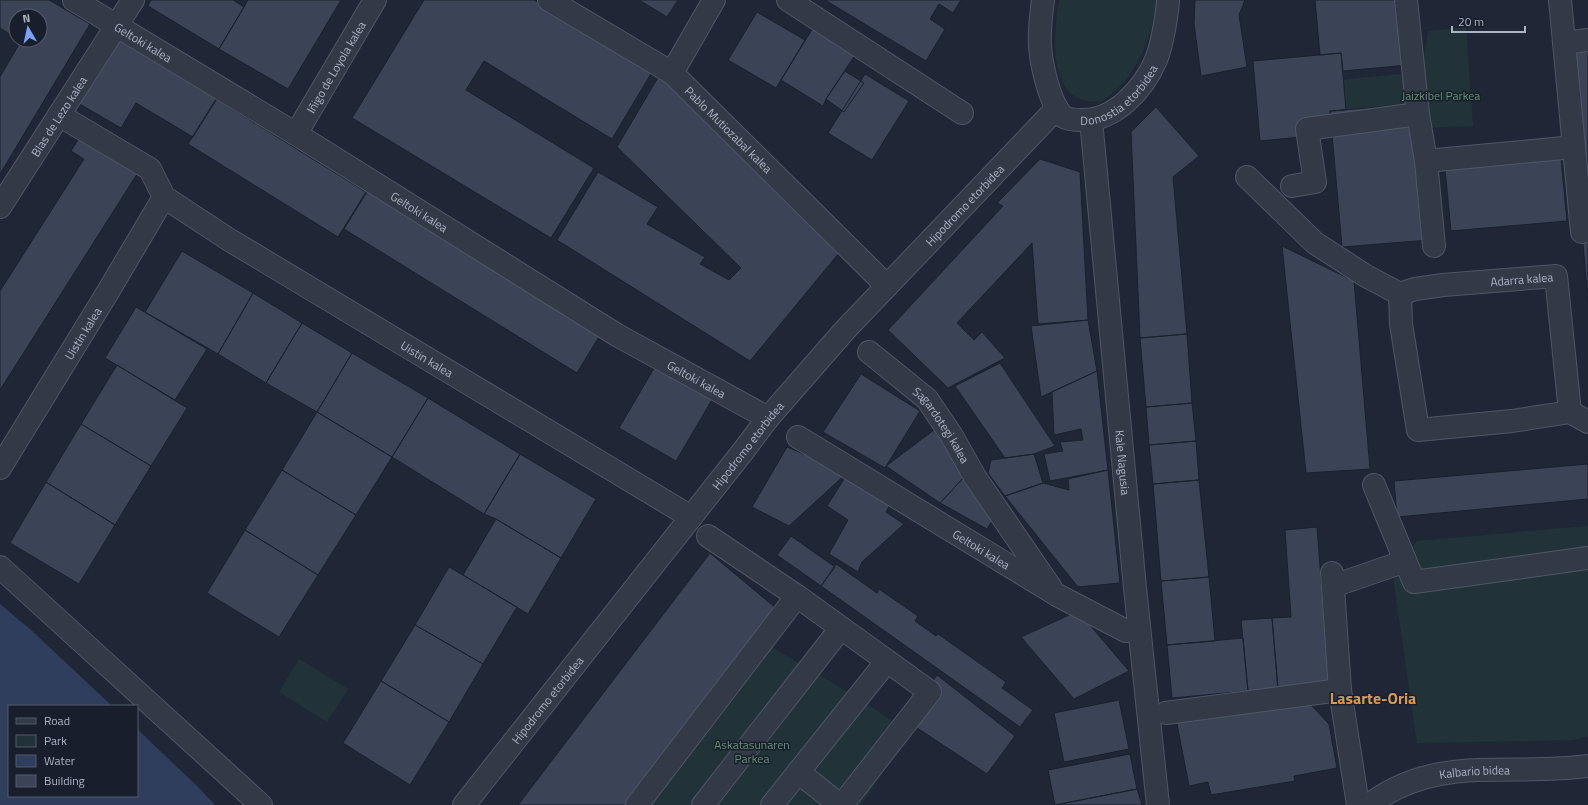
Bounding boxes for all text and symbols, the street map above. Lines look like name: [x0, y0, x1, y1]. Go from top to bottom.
north arrow: [8, 8, 48, 48]
scale bar: [1452, 8, 1525, 34]
text: N: [21, 10, 31, 27]
text: 20 m: [1458, 12, 1484, 31]
street label: Geltoki kalea: [111, 17, 176, 67]
street label: Iñigo de Loyola kalea: [301, 17, 370, 117]
street label: Donostia etorbidea: [1080, 61, 1162, 130]
street label: Blas de Lezo kalea: [25, 72, 91, 160]
street label: Pablo Mutiozabal kalea: [681, 81, 777, 177]
park label: Jaizkibel Parkea: [1402, 86, 1480, 105]
street label: Hipodromo etorbidea: [920, 160, 1008, 250]
street label: Geltoki kalea: [387, 186, 452, 236]
street label: Adarra kalea: [1490, 267, 1554, 291]
street label: Uistin kalea: [59, 303, 106, 363]
street label: Uistin kalea: [397, 335, 457, 382]
street label: Geltoki kalea: [664, 355, 730, 403]
street label: Sagardotegi kalea: [909, 382, 975, 466]
street label: Hipodromo etorbidea: [707, 397, 788, 493]
street label: Kale Nagusia: [1111, 429, 1136, 496]
street label: Geltoki kalea: [949, 524, 1014, 574]
street label: Hipodromo etorbidea: [506, 652, 588, 748]
district label: Lasarte-Oria: [1330, 686, 1416, 710]
legend: [8, 705, 138, 797]
text: Road: [44, 711, 70, 730]
text: Park: [44, 731, 67, 750]
park label: Askatasunaren Parkea: [714, 735, 790, 768]
text: Water: [44, 751, 75, 770]
street label: Kalbario bidea: [1438, 760, 1510, 783]
text: Building: [44, 771, 85, 790]

